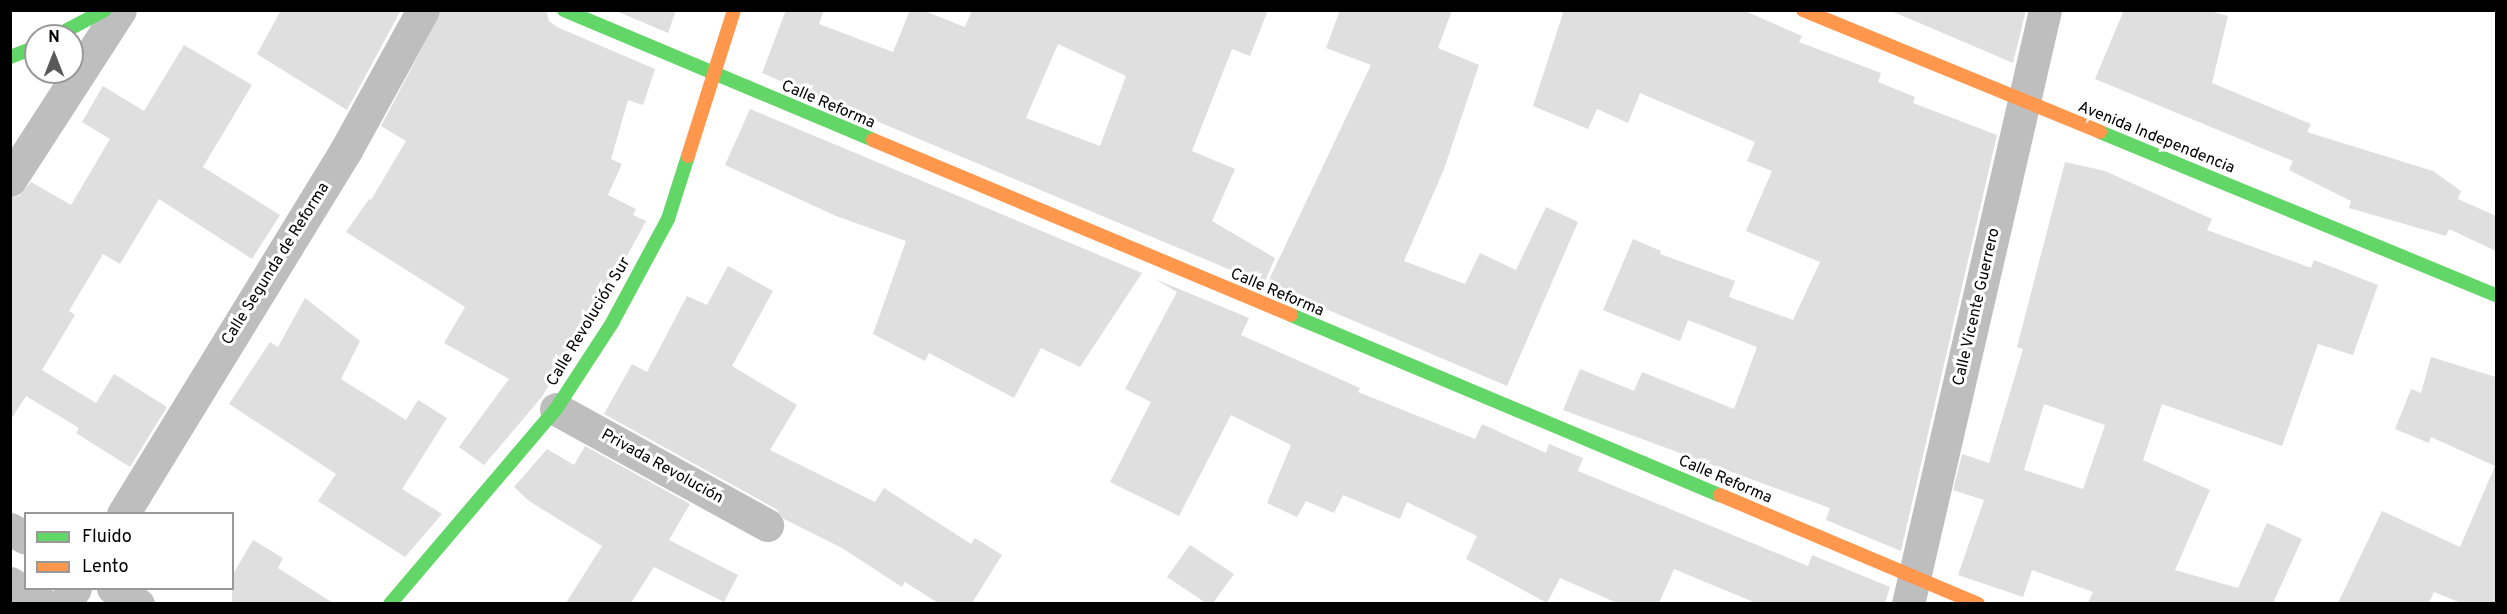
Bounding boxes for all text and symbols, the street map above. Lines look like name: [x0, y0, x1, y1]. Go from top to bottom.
north arrow: [24, 24, 84, 84]
text: N: [48, 28, 60, 48]
street label: Calle Reforma: [778, 77, 878, 133]
street label: Avenida Independencia: [2075, 98, 2237, 178]
street label: Calle Segunda de Reforma: [218, 179, 334, 349]
street label: Calle Vicente Guerrero: [1949, 226, 2005, 388]
street label: Calle Revolución Sur: [543, 254, 635, 390]
street label: Calle Reforma: [1227, 265, 1327, 321]
street label: Privada Revolución: [598, 425, 726, 509]
street label: Calle Reforma: [1675, 452, 1775, 508]
legend: [24, 512, 234, 590]
text: Fluido: [82, 526, 132, 549]
text: Lento: [82, 556, 128, 579]

